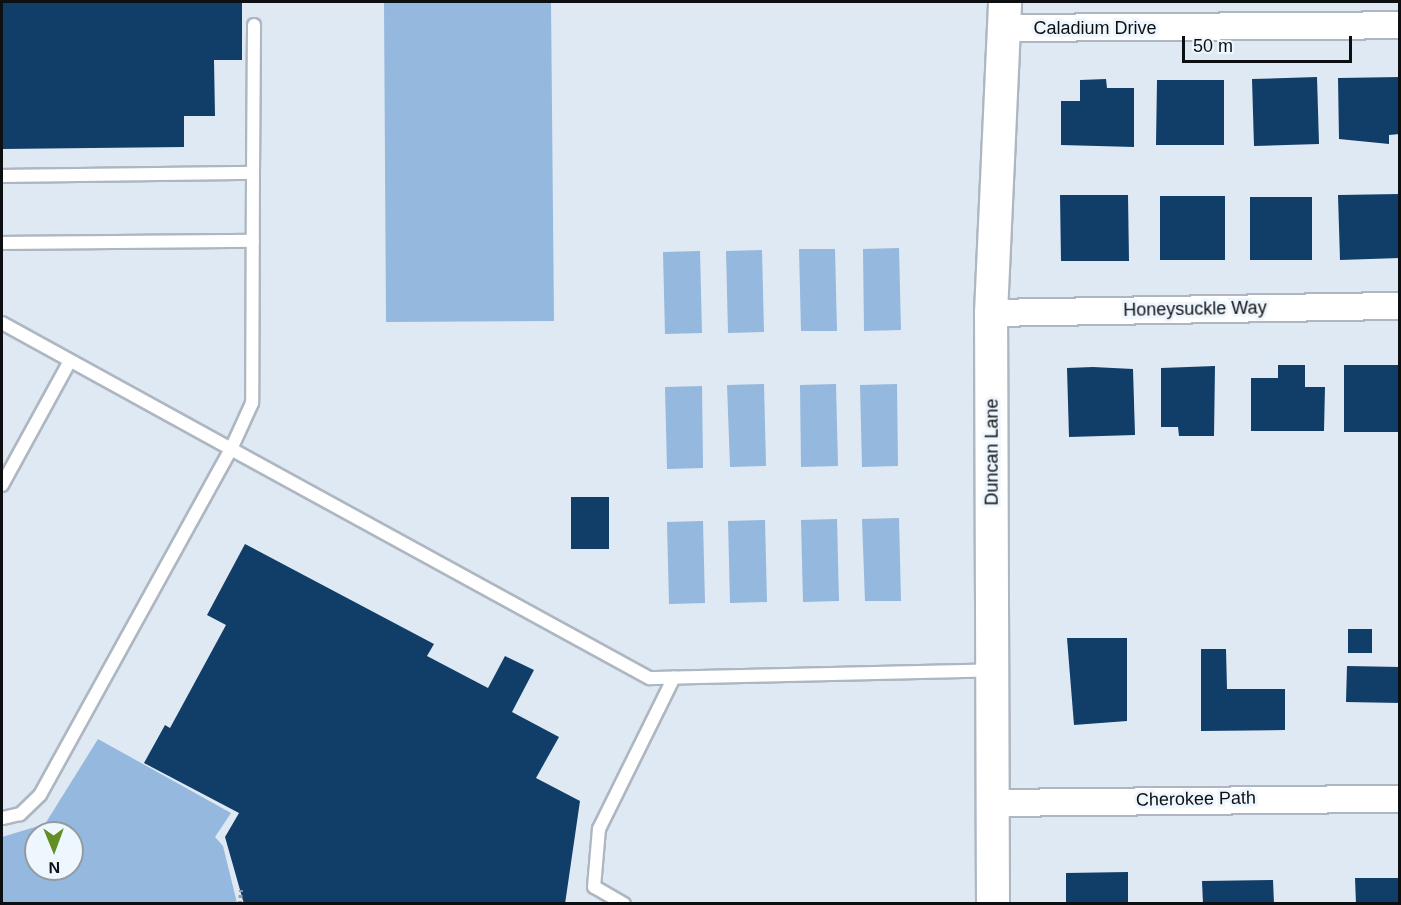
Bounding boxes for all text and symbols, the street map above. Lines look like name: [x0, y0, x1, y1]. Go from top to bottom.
street label: Caladium Drive: [1033, 17, 1157, 39]
scale bar: [1185, 24, 1354, 62]
text: 50 m: [1193, 36, 1233, 56]
street label: Honeysuckle Way: [1123, 297, 1267, 321]
street label: Duncan Lane: [981, 398, 1003, 506]
street label: Cherokee Path: [1136, 787, 1256, 811]
north arrow: [24, 821, 84, 881]
text: N: [48, 859, 60, 876]

